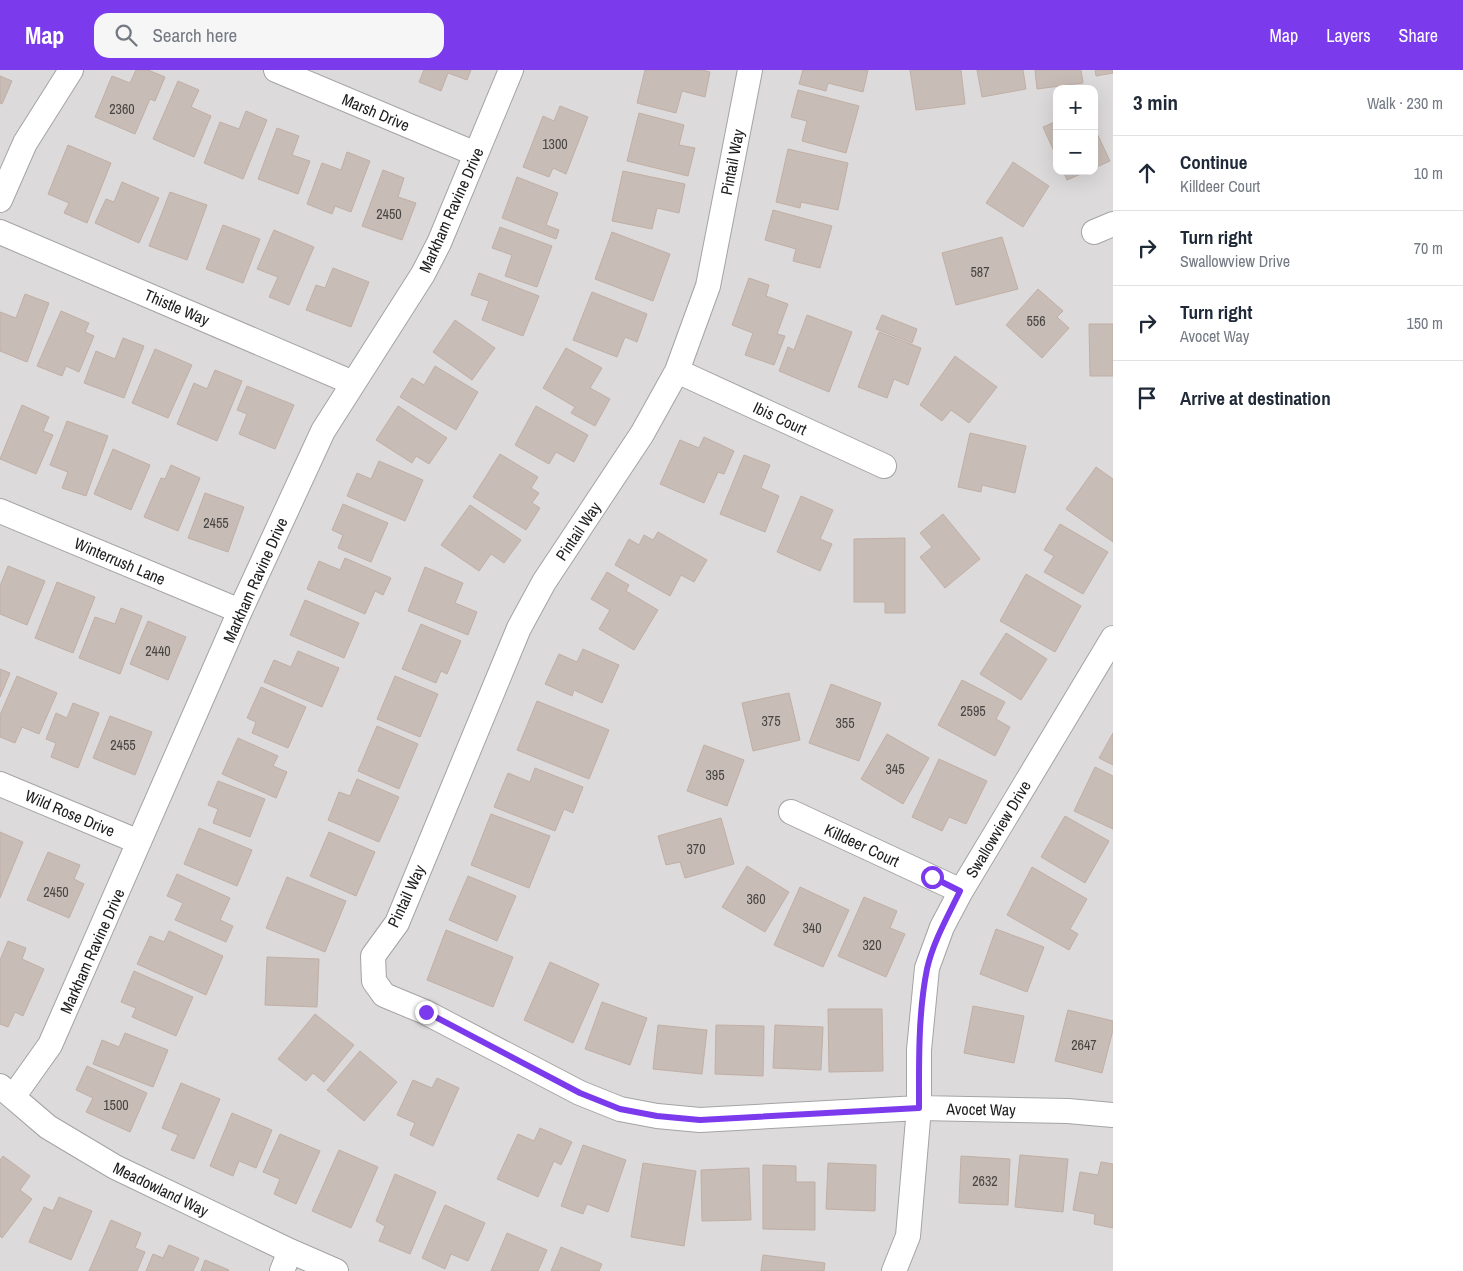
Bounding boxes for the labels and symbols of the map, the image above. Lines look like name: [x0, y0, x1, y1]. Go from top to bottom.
street label: Marsh Drive: [339, 88, 413, 136]
house number: 2360: [109, 100, 135, 118]
street label: Pintail Way: [715, 127, 749, 197]
house number: 1300: [542, 135, 568, 153]
street label: Markham Ravine Drive: [414, 144, 488, 276]
house number: 2450: [376, 205, 402, 223]
house number: 587: [970, 263, 990, 281]
street label: Thistle Way: [141, 283, 213, 331]
house number: 556: [1026, 312, 1046, 330]
street label: Ibis Court: [750, 396, 811, 440]
street label: Pintail Way: [550, 497, 606, 565]
house number: 2455: [203, 514, 229, 532]
street label: Markham Ravine Drive: [218, 514, 292, 646]
street label: Winterrush Lane: [71, 532, 169, 590]
house number: 2440: [145, 642, 171, 660]
house number: 2595: [960, 702, 986, 720]
house number: 375: [761, 712, 781, 730]
house number: 355: [835, 714, 855, 732]
house number: 2455: [110, 736, 136, 754]
house number: 345: [885, 760, 905, 778]
house number: 395: [705, 766, 725, 784]
street label: Swallowview Drive: [960, 776, 1036, 882]
street label: Wild Rose Drive: [22, 784, 118, 842]
street label: Killdeer Court: [821, 818, 903, 872]
house number: 370: [686, 840, 706, 858]
street label: Pintail Way: [382, 861, 430, 931]
route start: [921, 866, 944, 889]
house number: 2450: [43, 883, 69, 901]
street label: Markham Ravine Drive: [55, 885, 129, 1017]
house number: 360: [746, 890, 766, 908]
house number: 340: [802, 919, 822, 937]
house number: 320: [862, 936, 882, 954]
route end: [415, 1001, 438, 1024]
house number: 2647: [1071, 1036, 1097, 1054]
house number: 1500: [103, 1096, 129, 1114]
street label: Avocet Way: [945, 1097, 1016, 1121]
street label: Meadowland Way: [110, 1156, 213, 1222]
house number: 2632: [972, 1172, 998, 1190]

